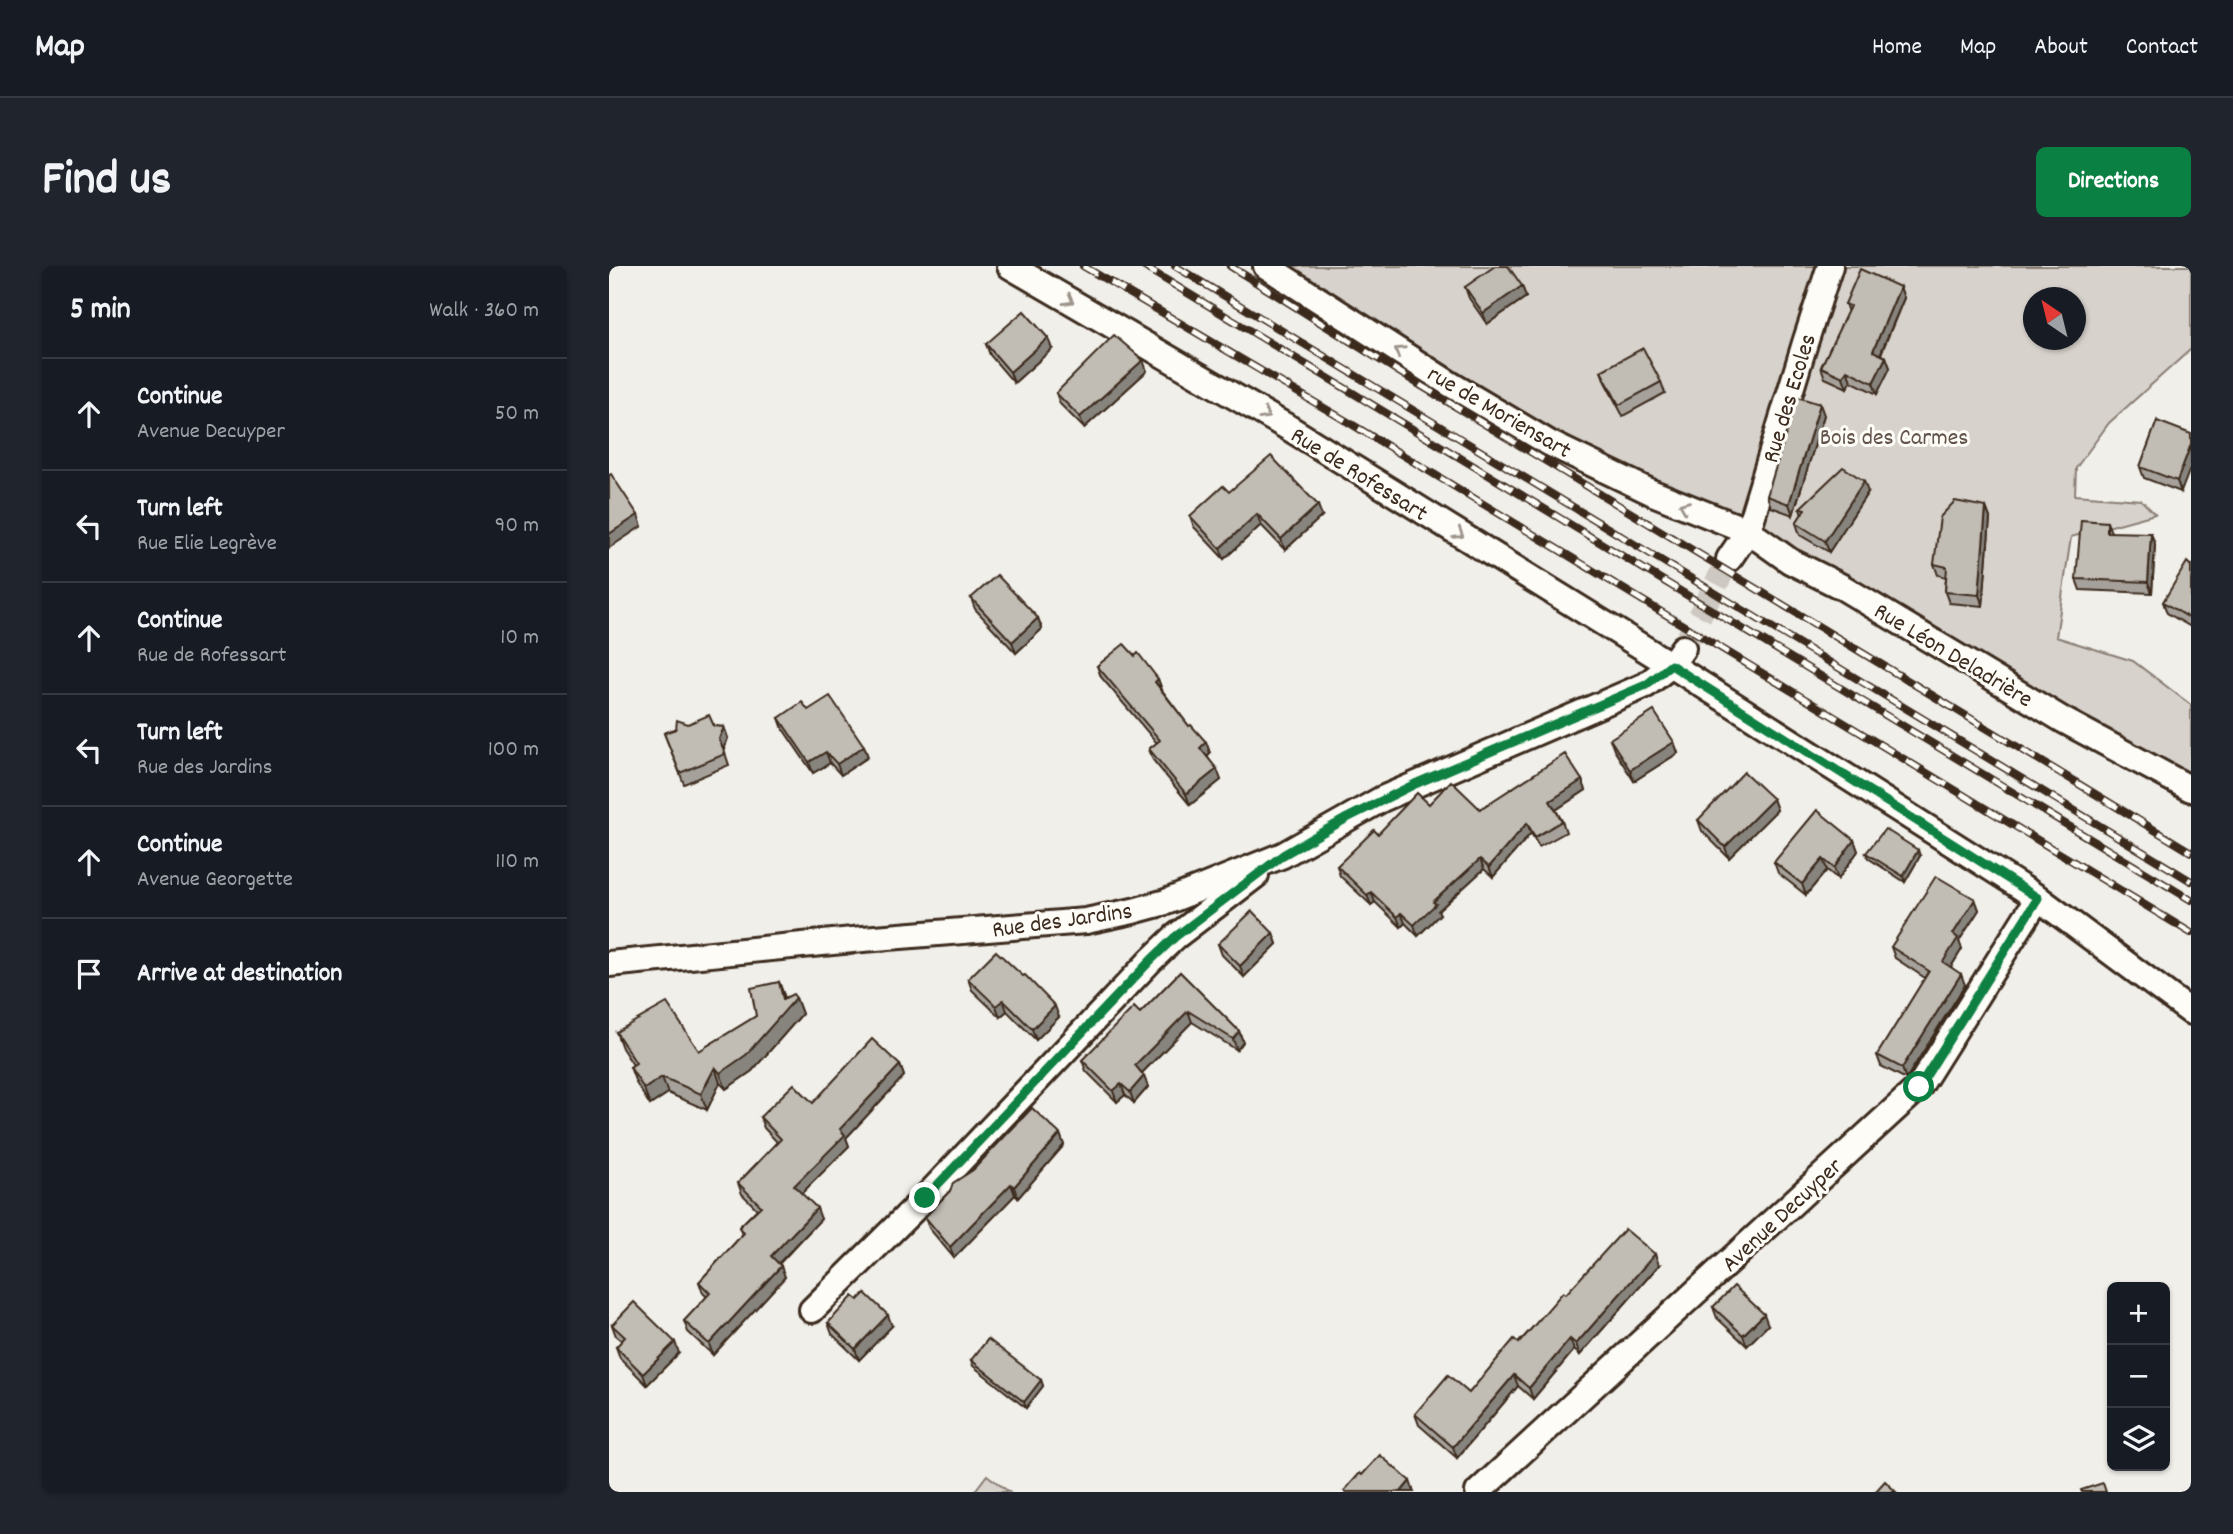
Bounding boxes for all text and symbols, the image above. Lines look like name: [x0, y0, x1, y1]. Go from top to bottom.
text: Map: [35, 25, 85, 72]
text: Home: [1872, 31, 1922, 65]
text: Map: [1960, 31, 1996, 65]
text: About: [2034, 31, 2088, 65]
text: Contact: [2126, 31, 2198, 65]
text: Find us: [42, 147, 171, 217]
button: Directions: [2036, 147, 2191, 217]
north arrow: [2023, 287, 2086, 350]
text: 5 min: [70, 290, 131, 333]
one-way arrow: [1061, 292, 1074, 305]
text: Walk · 360 m: [429, 295, 539, 328]
street label: Rue des Ecoles: [1755, 330, 1827, 467]
one-way arrow: [1393, 346, 1406, 359]
street label: rue de Moriensart: [1420, 359, 1577, 469]
text: Continue: [137, 379, 222, 416]
icon: ahead: [70, 395, 108, 433]
text: 50 m: [495, 398, 539, 431]
one-way arrow: [1258, 407, 1271, 420]
text: Avenue Decuyper: [137, 416, 285, 449]
street label: Rue de Rofessart: [1283, 420, 1434, 531]
park label: Bois des Carmes: [1820, 422, 1968, 456]
text: Turn left: [137, 491, 223, 528]
one-way arrow: [1679, 500, 1691, 514]
icon: left: [70, 507, 108, 545]
text: 90 m: [495, 510, 539, 543]
one-way arrow: [1452, 526, 1465, 539]
text: Rue Elie Legrève: [137, 528, 277, 561]
street label: Rue Léon Deladrière: [1867, 596, 2038, 717]
text: Continue: [137, 603, 222, 640]
icon: ahead: [70, 619, 108, 657]
text: 10 m: [500, 622, 539, 655]
text: Rue de Rofessart: [137, 640, 287, 673]
text: Turn left: [137, 715, 223, 752]
icon: left: [70, 731, 108, 769]
text: 100 m: [488, 734, 539, 767]
text: Rue des Jardins: [137, 752, 272, 785]
text: Continue: [137, 827, 222, 864]
icon: ahead: [70, 843, 108, 881]
text: 110 m: [495, 846, 539, 879]
text: Avenue Georgette: [137, 864, 293, 897]
street label: Rue des Jardins: [990, 895, 1135, 949]
icon: arrive: [70, 955, 108, 993]
text: Arrive at destination: [137, 956, 342, 993]
route start: [1903, 1071, 1934, 1102]
street label: Avenue Decuyper: [1715, 1151, 1851, 1281]
route end: [909, 1182, 940, 1213]
map controls: [2107, 1282, 2170, 1471]
button: +: [2107, 1282, 2170, 1345]
button: −: [2107, 1345, 2170, 1408]
button: layers: [2107, 1408, 2170, 1471]

